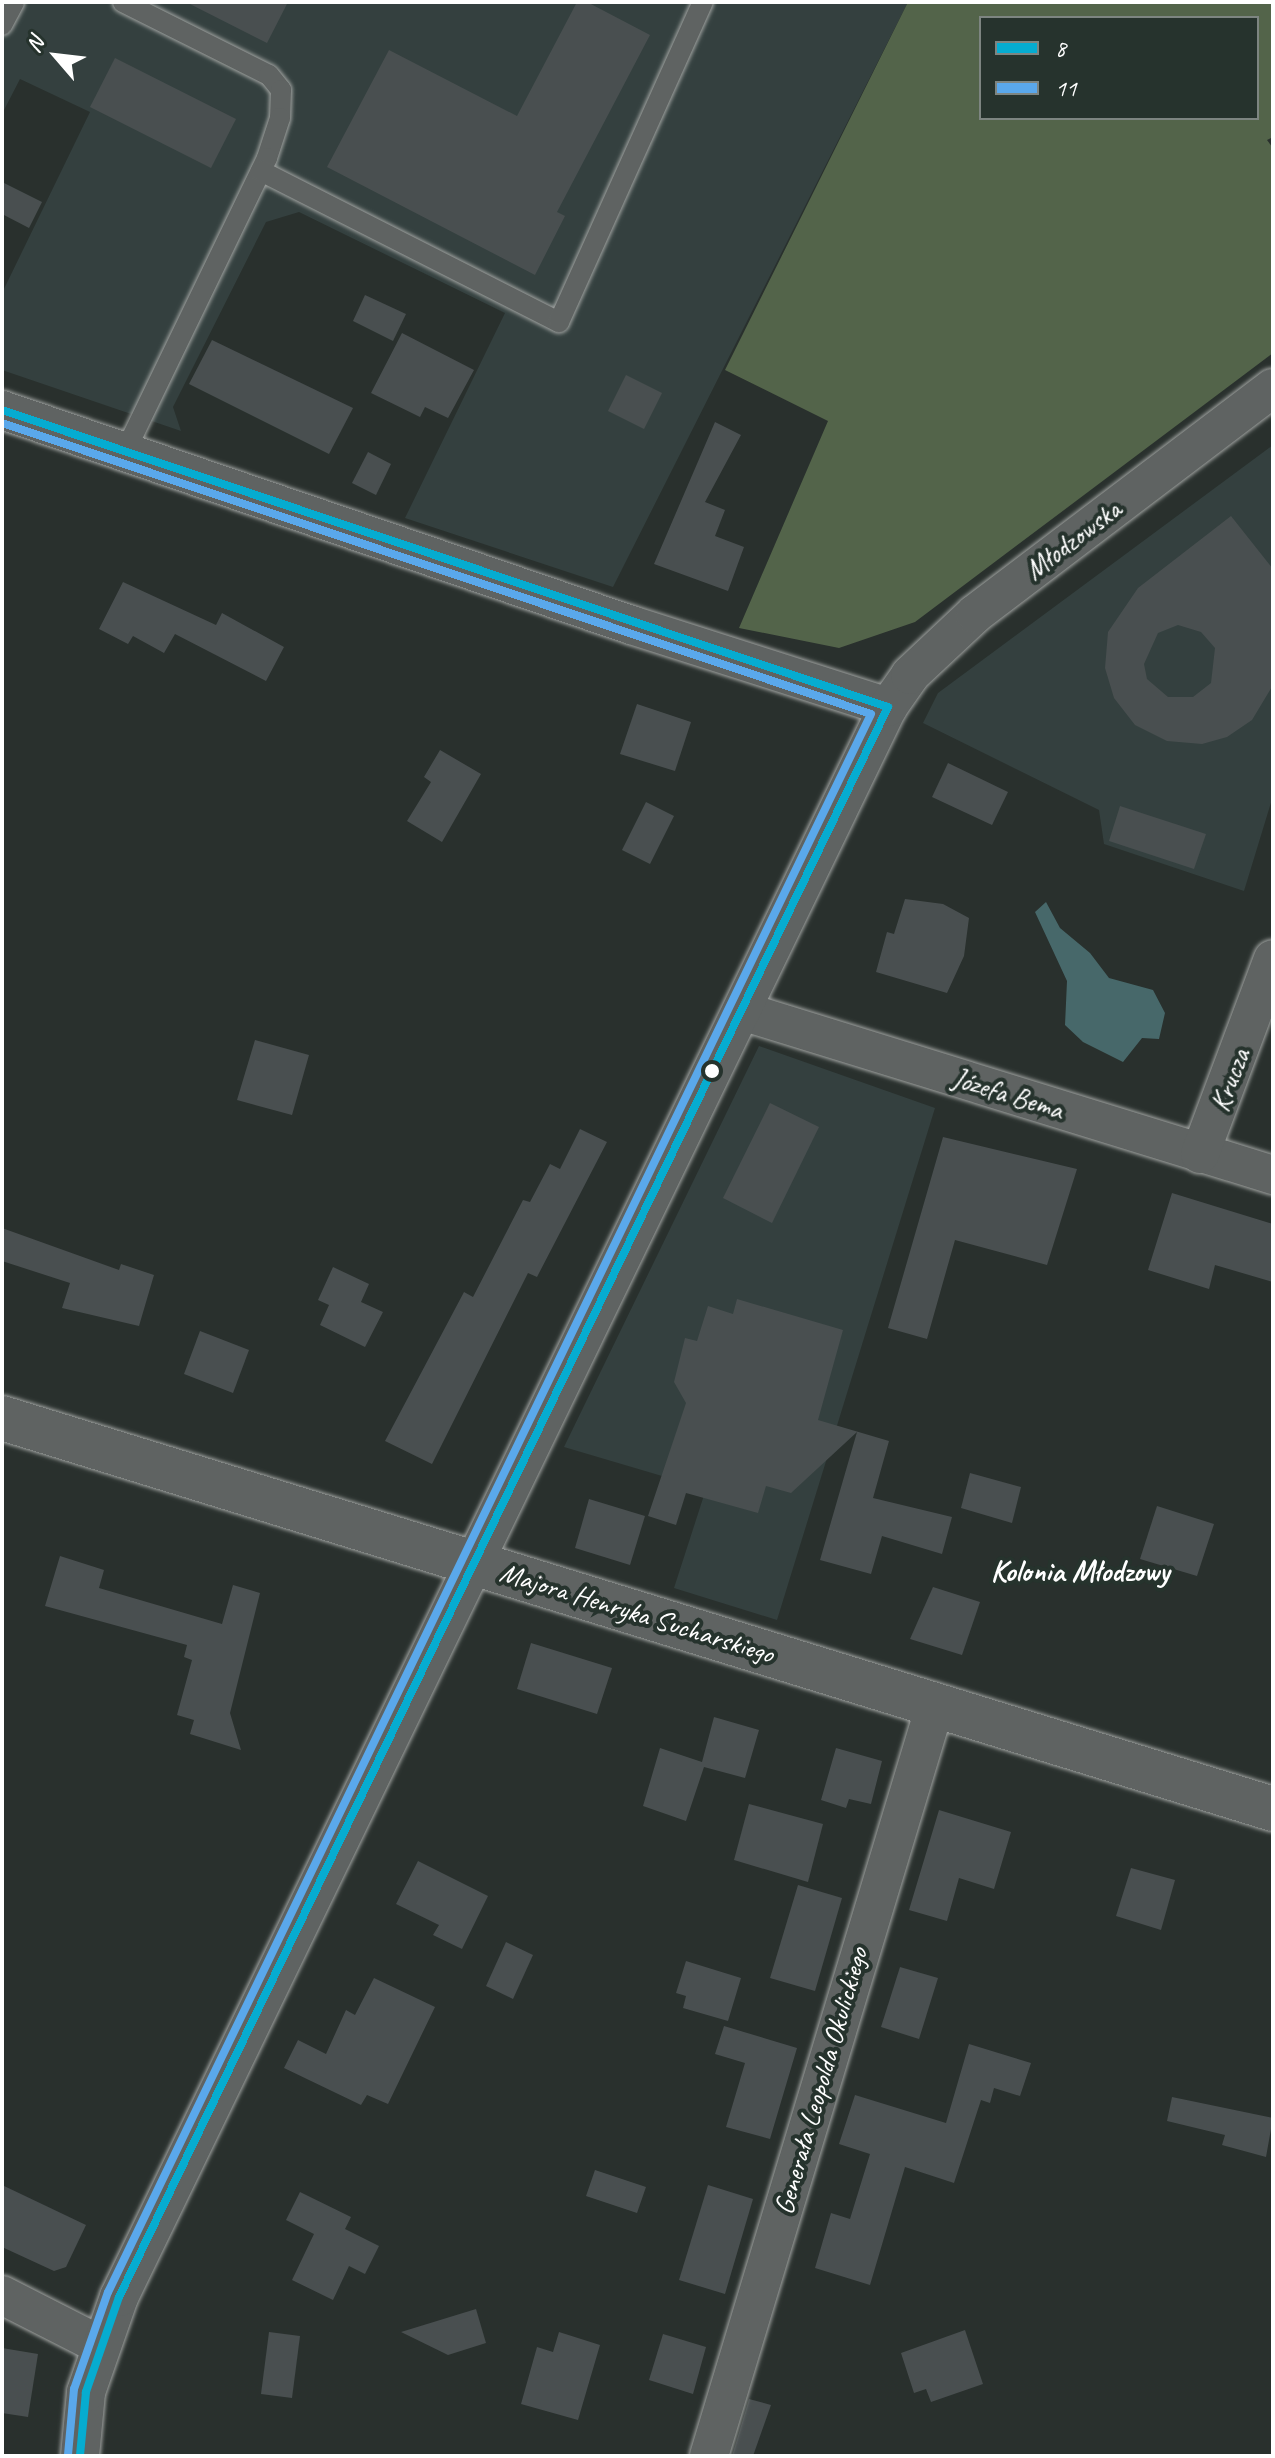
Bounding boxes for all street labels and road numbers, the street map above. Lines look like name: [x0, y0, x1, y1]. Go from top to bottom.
street label: Młodzowska: [1018, 493, 1128, 587]
street label: Krucza: [1203, 1044, 1257, 1116]
street label: Józefa Bema: [949, 1061, 1067, 1127]
street label: Majora Henryka Sucharskiego: [497, 1556, 777, 1670]
street label: Generała Leopolda Okulickiego: [767, 1943, 875, 2219]

